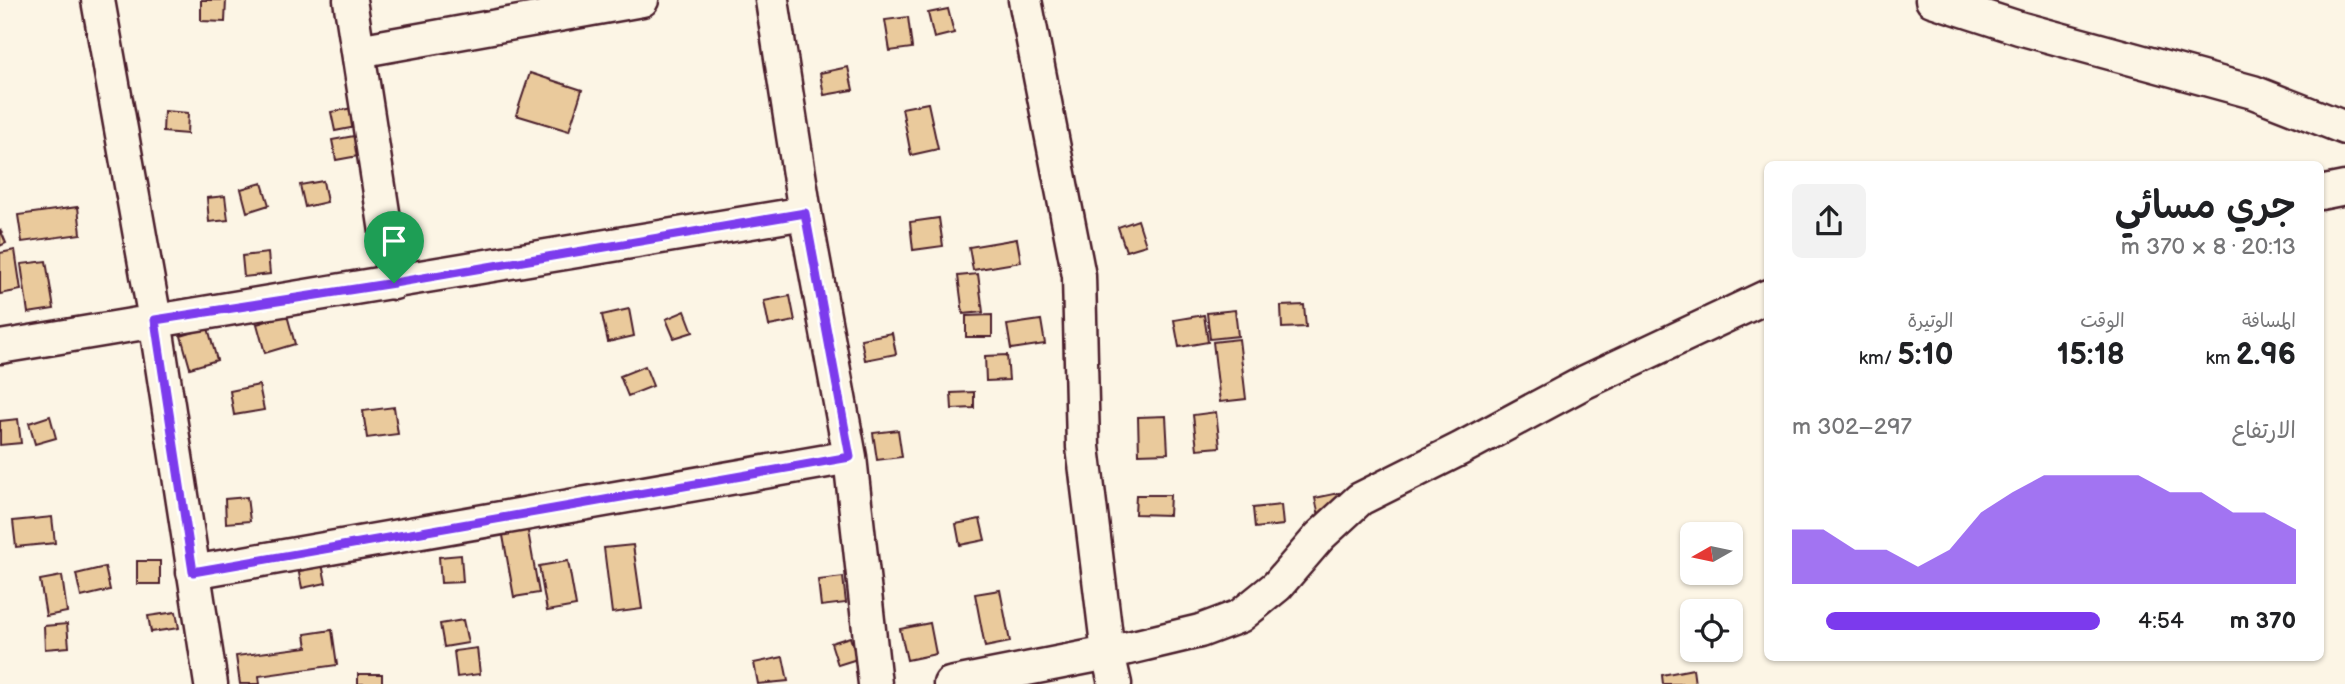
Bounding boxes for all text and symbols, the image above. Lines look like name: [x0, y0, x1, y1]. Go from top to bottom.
button: share: [1792, 184, 1866, 258]
text: جري مسائي: [2115, 184, 2296, 229]
pin: [364, 211, 424, 283]
icon: arrive: [375, 222, 413, 260]
text: 20:13 · 8 × 370 m: [2121, 233, 2296, 261]
text: الوتيرة: [1907, 310, 1953, 333]
text: الوقت: [2080, 310, 2125, 333]
text: المسافة: [2242, 310, 2296, 333]
text: 5:10: [1898, 337, 1953, 373]
text: 15:18: [2057, 337, 2125, 373]
text: 2.96: [2236, 337, 2296, 373]
text: /km: [1859, 347, 1898, 370]
text: km: [2205, 347, 2236, 370]
text: 297–302 m: [1792, 413, 1912, 441]
text: الارتفاع: [2232, 417, 2296, 445]
north arrow: [1680, 522, 1743, 584]
map controls: [1680, 522, 1743, 662]
button: locate: [1680, 599, 1743, 662]
text: 4:54: [2138, 607, 2184, 635]
text: 370 m: [2230, 607, 2296, 635]

